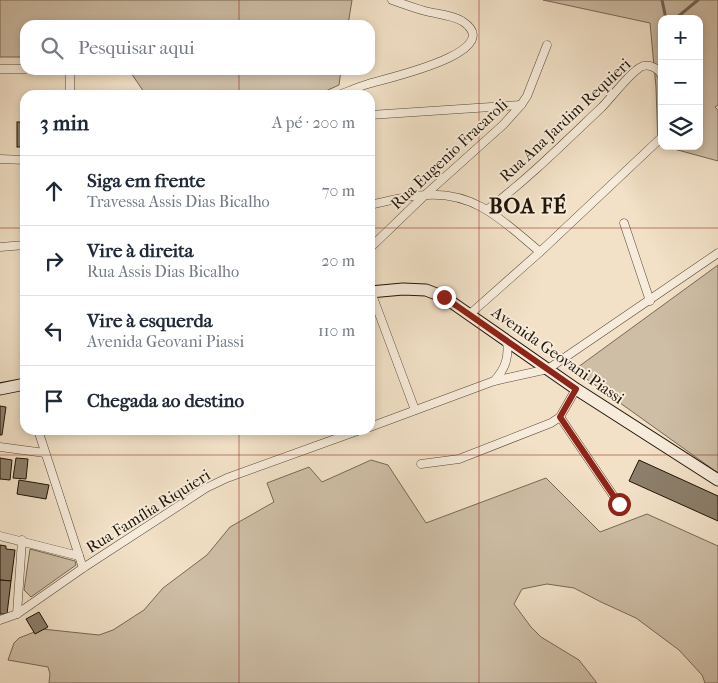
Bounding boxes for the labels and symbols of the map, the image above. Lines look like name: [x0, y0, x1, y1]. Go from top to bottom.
street label: Rua Ana Jardim Requieri: [496, 54, 635, 186]
street label: Rua Eugenio Fracaroli: [387, 95, 512, 213]
district label: BOA FÉ: [489, 193, 567, 218]
route end: [433, 286, 456, 309]
street label: Avenida Geovani Piassi: [487, 302, 628, 408]
street label: Rua Família Riquieri: [82, 465, 214, 557]
route start: [608, 493, 631, 516]

